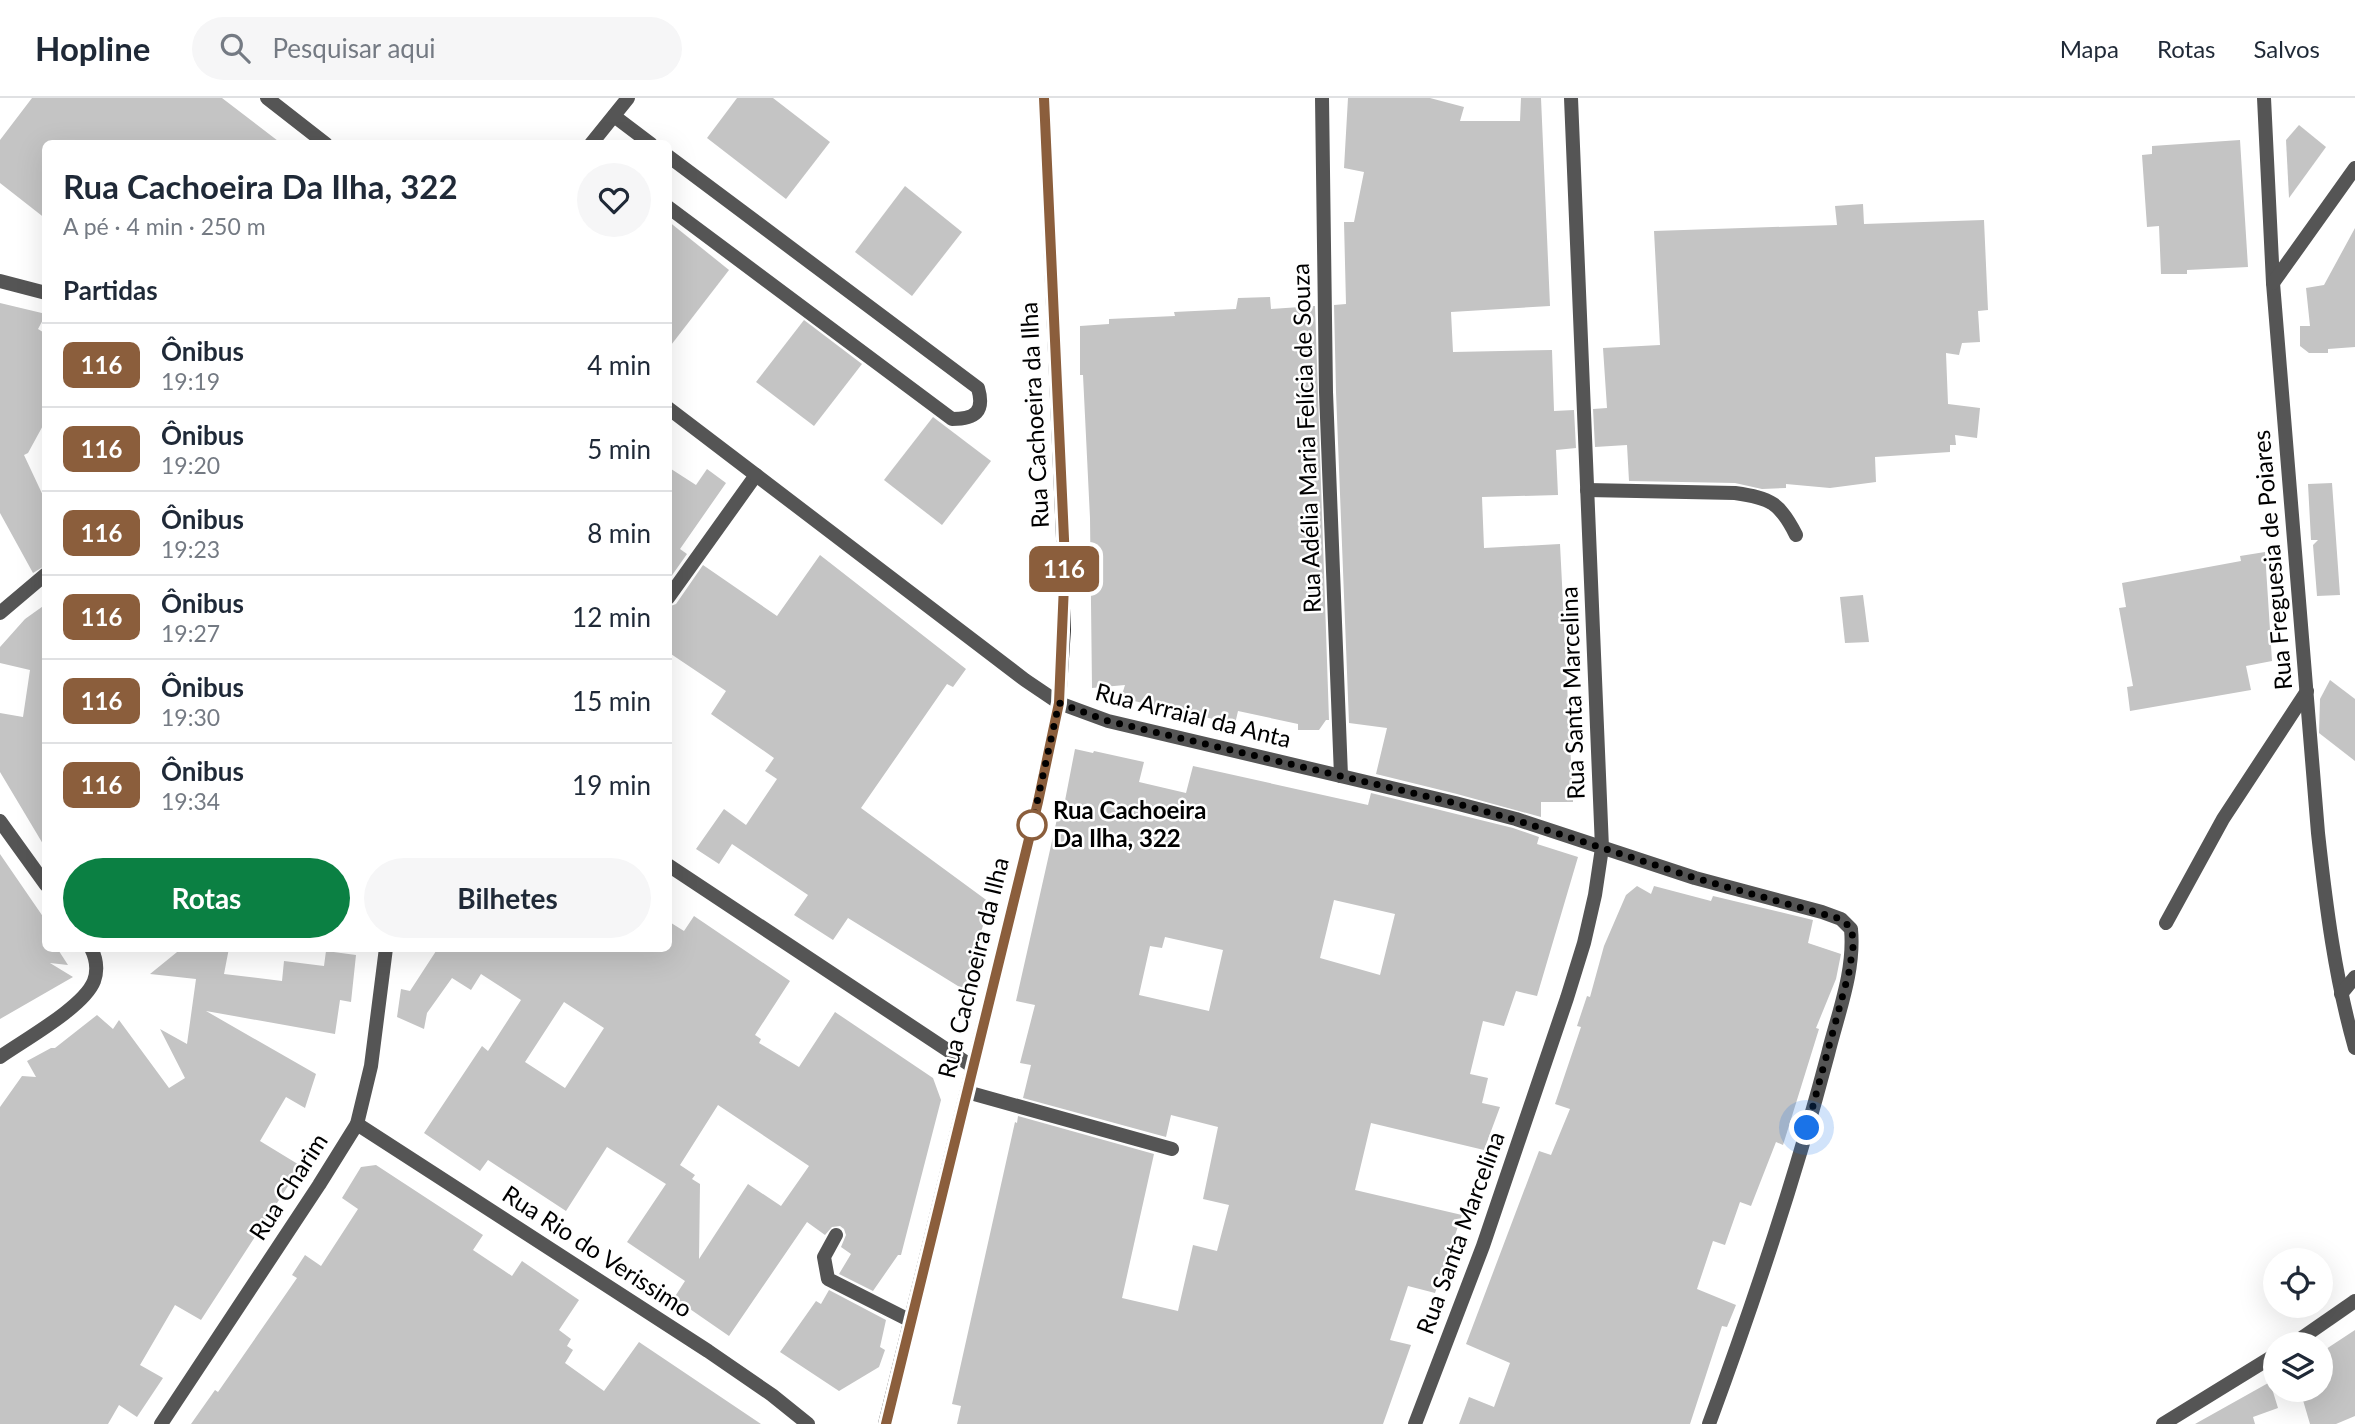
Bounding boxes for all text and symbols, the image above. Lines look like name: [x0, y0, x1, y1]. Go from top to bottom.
search box: [192, 17, 682, 80]
text: Hopline: [35, 28, 150, 68]
icon: search: [216, 29, 254, 67]
text: Pesquisar aqui: [272, 32, 436, 64]
text: Mapa: [2060, 34, 2119, 63]
text: Rotas: [2157, 34, 2216, 63]
text: Salvos: [2254, 34, 2320, 63]
button: heart: [577, 163, 651, 237]
text: Rua Cachoeira Da Ilha, 322: [63, 166, 458, 206]
text: A pé · 4 min · 250 m: [63, 212, 266, 240]
street label: Rua Adélia Maria Felícia de Souza: [1285, 263, 1326, 613]
text: Partidas: [63, 274, 158, 306]
street label: Rua Cachoeira da Ilha: [1013, 301, 1054, 529]
text: Ônibus: [161, 335, 244, 367]
text: 4 min: [587, 349, 651, 381]
text: 116: [81, 350, 122, 379]
text: 19:19: [161, 367, 220, 395]
text: Ônibus: [161, 419, 244, 451]
street label: Rua Freguesia de Poiares: [2246, 429, 2297, 691]
text: 5 min: [587, 433, 651, 465]
text: 116: [81, 434, 122, 463]
text: 19:20: [161, 451, 220, 479]
text: Ônibus: [161, 503, 244, 535]
text: 8 min: [587, 517, 651, 549]
text: 116: [81, 518, 122, 547]
text: 19:23: [161, 535, 220, 563]
line badge: 116: [1024, 546, 1104, 592]
text: 116: [1043, 554, 1085, 583]
street label: Rua Santa Marcelina: [1553, 586, 1590, 800]
text: Ônibus: [161, 587, 244, 619]
text: 12 min: [572, 601, 651, 633]
text: 116: [81, 602, 122, 631]
text: 19:27: [161, 619, 220, 647]
text: Ônibus: [161, 671, 244, 703]
street label: Rua Arraial da Anta: [1092, 676, 1294, 753]
text: 15 min: [572, 685, 651, 717]
text: 116: [81, 686, 122, 715]
text: 19:30: [161, 703, 220, 731]
text: Ônibus: [161, 755, 244, 787]
text: 19 min: [572, 769, 651, 801]
text: 116: [81, 770, 122, 799]
text: 19:34: [161, 787, 220, 815]
place label: Rua Cachoeira Da Ilha, 322: [1053, 795, 1206, 852]
marker: Rua Cachoeira Da Ilha, 322: [1017, 810, 1047, 840]
street label: Rua Cachoeira da Ilha: [931, 854, 1014, 1081]
button: Rotas: [63, 858, 350, 938]
button: Bilhetes: [364, 858, 651, 938]
your location: [1789, 1110, 1824, 1145]
street label: Rua Charim: [242, 1127, 333, 1245]
street label: Rua Santa Marcelina: [1409, 1127, 1510, 1338]
street label: Rua Rio do Verissimo: [498, 1179, 698, 1323]
map controls: [2263, 1248, 2333, 1402]
button: locate: [2263, 1248, 2333, 1318]
button: layers: [2263, 1332, 2333, 1402]

